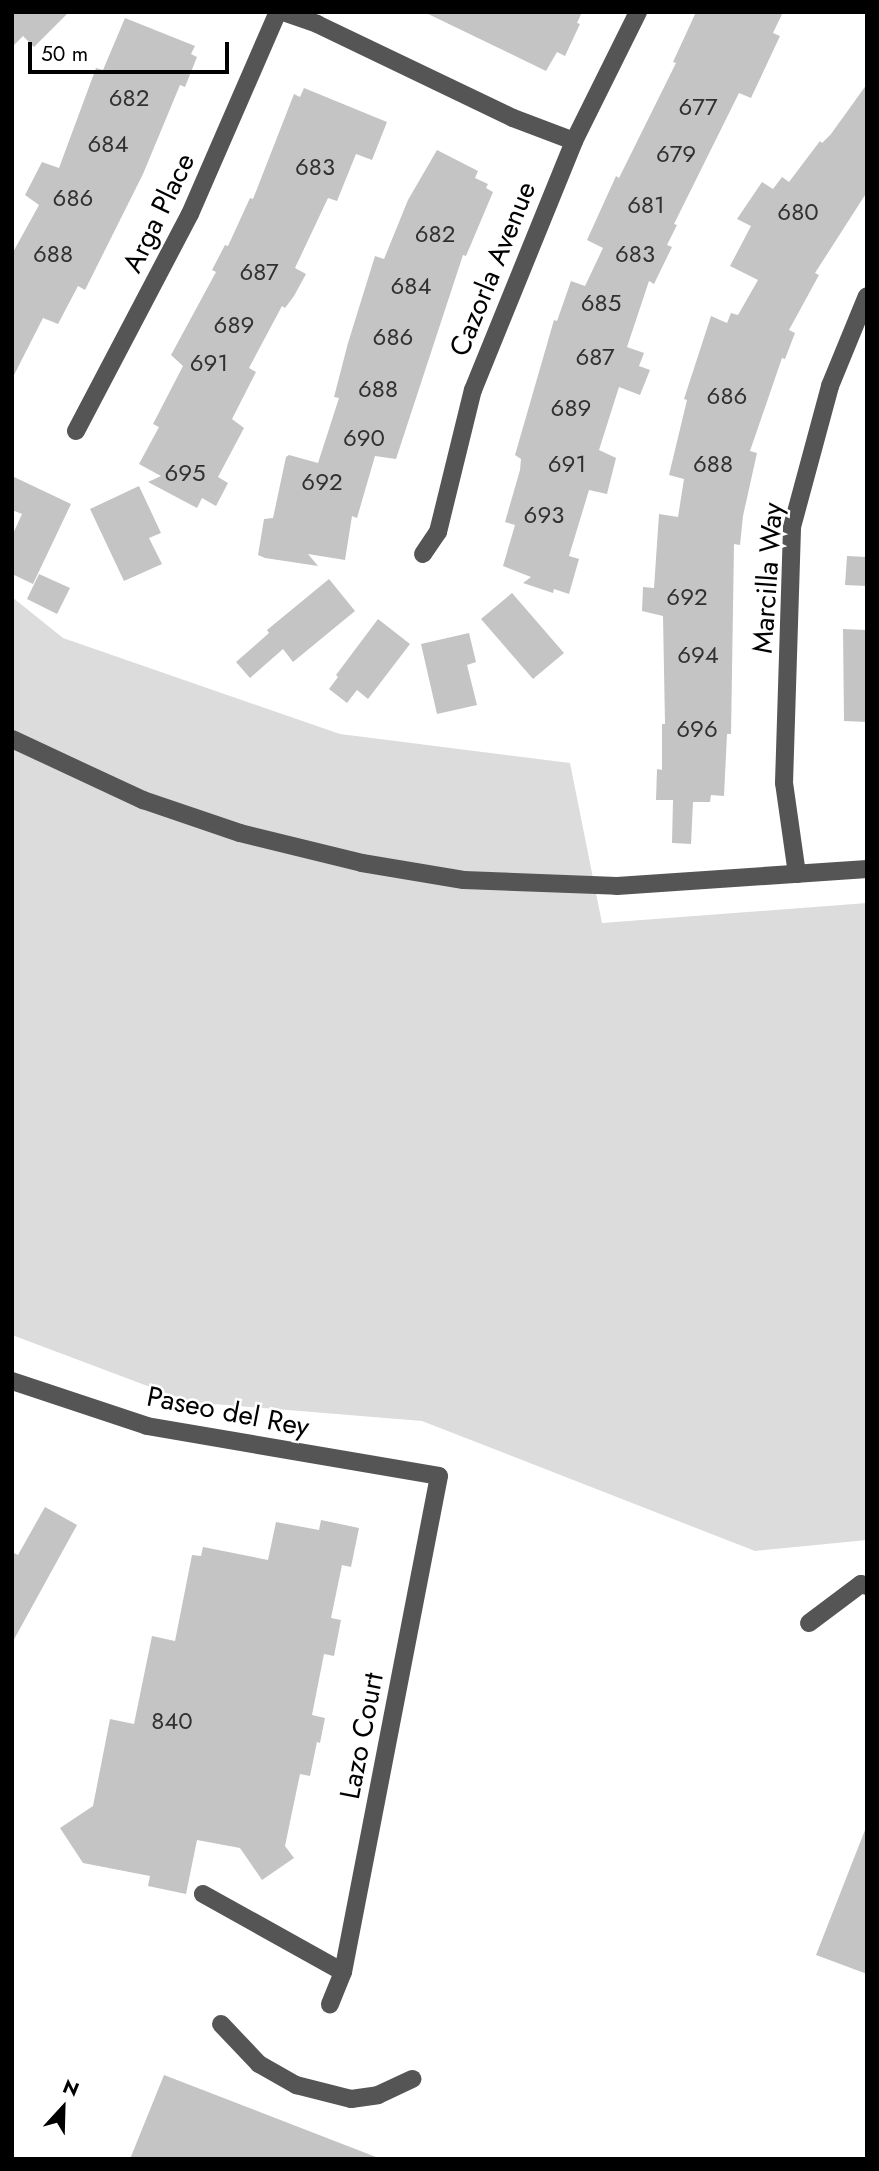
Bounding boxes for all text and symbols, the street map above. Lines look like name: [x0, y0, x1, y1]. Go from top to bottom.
scale bar: [32, 28, 233, 72]
text: 50 m: [41, 39, 88, 69]
house number: 682: [109, 84, 149, 112]
house number: 677: [678, 93, 718, 121]
house number: 684: [88, 130, 128, 158]
house number: 679: [656, 140, 696, 168]
street label: Arga Place: [116, 148, 202, 278]
house number: 683: [295, 153, 335, 181]
street label: Cazorla Avenue: [443, 177, 543, 361]
house number: 686: [53, 184, 93, 212]
house number: 681: [627, 191, 665, 219]
house number: 680: [777, 198, 819, 226]
house number: 682: [415, 220, 455, 248]
house number: 688: [33, 240, 73, 268]
house number: 683: [615, 240, 655, 268]
house number: 687: [239, 258, 279, 286]
house number: 684: [391, 272, 431, 300]
house number: 685: [581, 289, 621, 317]
house number: 689: [214, 311, 254, 339]
house number: 686: [373, 323, 413, 351]
house number: 687: [575, 343, 615, 371]
house number: 691: [190, 349, 228, 377]
house number: 688: [358, 375, 398, 403]
house number: 686: [707, 382, 747, 410]
house number: 689: [551, 394, 591, 422]
house number: 690: [343, 424, 385, 452]
house number: 691: [548, 450, 586, 478]
house number: 688: [693, 450, 733, 478]
house number: 695: [164, 459, 206, 487]
house number: 692: [301, 468, 343, 496]
house number: 693: [524, 501, 564, 529]
street label: Marcilla Way: [746, 501, 790, 655]
house number: 692: [666, 583, 708, 611]
house number: 694: [677, 641, 719, 669]
house number: 696: [676, 715, 718, 743]
street label: Paseo del Rey: [144, 1380, 312, 1444]
street label: Lazo Court: [333, 1670, 391, 1802]
house number: 840: [151, 1707, 193, 1735]
north arrow: [28, 2073, 98, 2143]
text: N: [59, 2073, 83, 2103]

